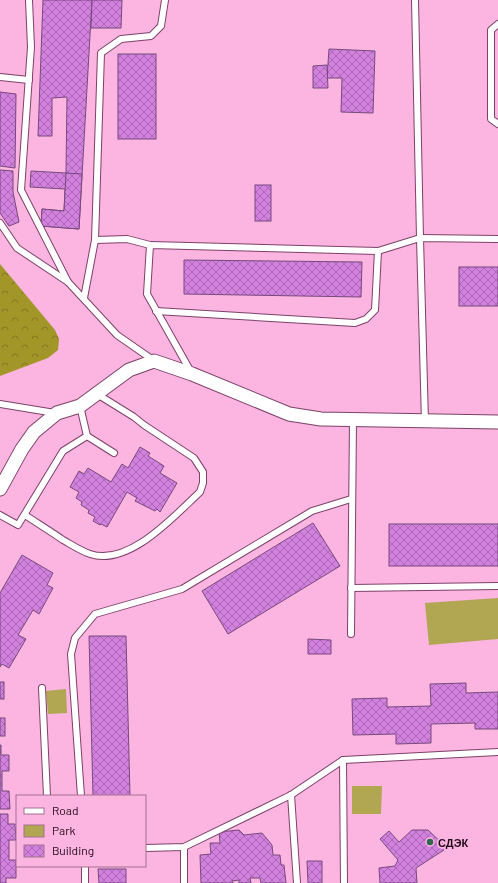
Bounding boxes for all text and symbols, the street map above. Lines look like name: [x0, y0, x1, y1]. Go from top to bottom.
legend: [16, 795, 146, 867]
text: Road: [52, 803, 79, 817]
text: Park: [52, 823, 76, 837]
place label: СДЭК: [438, 836, 468, 849]
marker: СДЭК: [425, 837, 435, 847]
text: Building: [52, 843, 94, 857]

